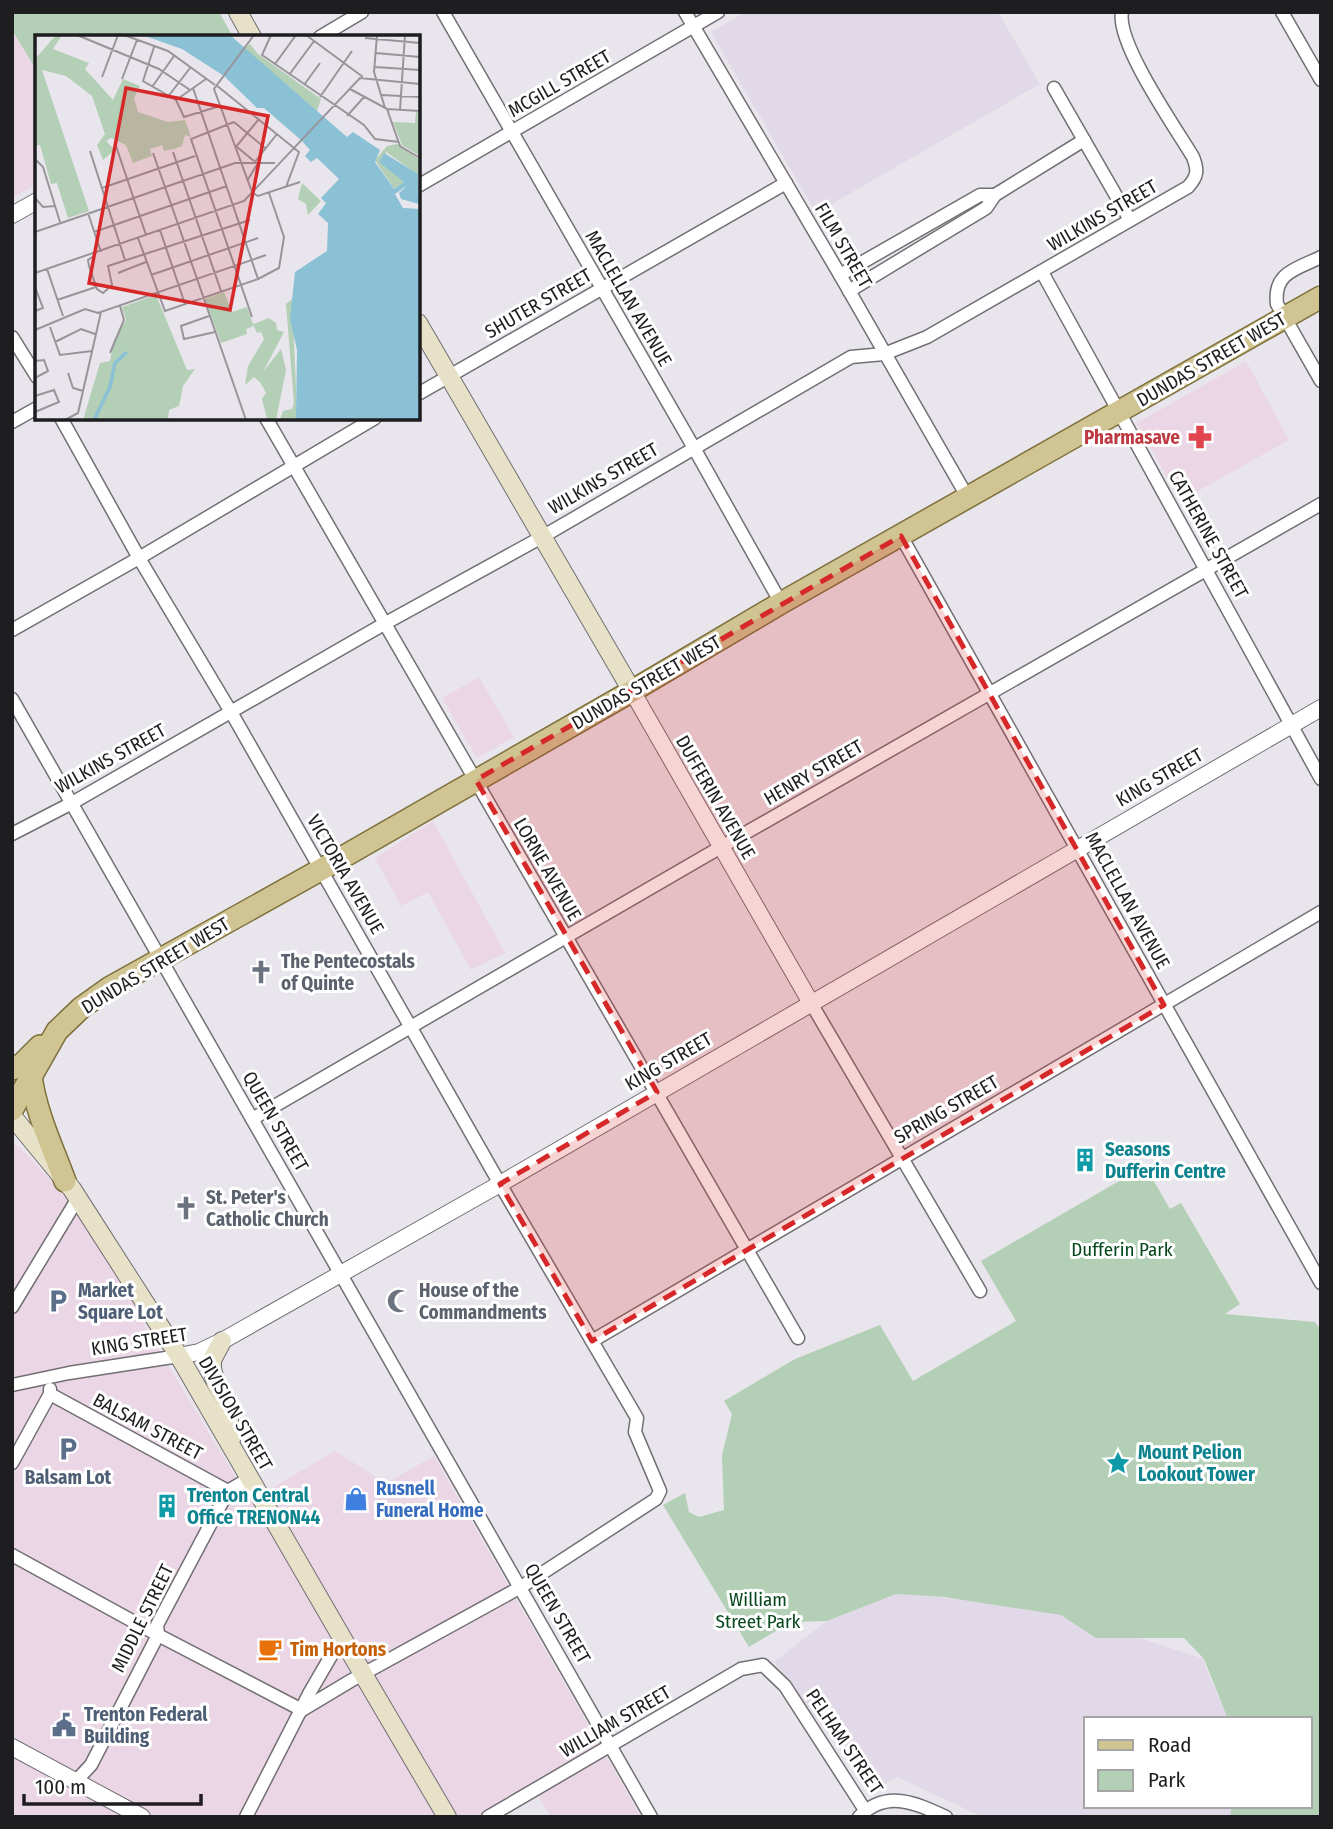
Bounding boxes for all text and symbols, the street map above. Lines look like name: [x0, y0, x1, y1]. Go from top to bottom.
inset map: [35, 35, 420, 420]
street label: MCGILL STREET: [504, 45, 615, 122]
street label: WILKINS STREET: [1043, 175, 1161, 256]
street label: FILM STREET: [810, 199, 877, 292]
street label: MACLELLAN AVENUE: [580, 226, 677, 370]
street label: SHUTER STREET: [481, 264, 596, 343]
street label: DUNDAS STREET WEST: [1133, 307, 1290, 412]
pharmacy icon: Pharmasave: [1186, 423, 1214, 451]
place label: Pharmasave: [1084, 426, 1180, 449]
street label: WILKINS STREET: [544, 438, 662, 519]
street label: CATHERINE STREET: [1164, 466, 1253, 603]
street label: DUNDAS STREET WEST: [568, 630, 725, 735]
street label: WILKINS STREET: [51, 719, 170, 798]
street label: DUFFERIN AVENUE: [671, 731, 760, 863]
street label: HENRY STREET: [760, 735, 867, 810]
street label: KING STREET: [1112, 743, 1207, 812]
street label: VICTORIA AVENUE: [302, 811, 389, 938]
street label: LORNE AVENUE: [509, 814, 586, 925]
street label: MACLELLAN AVENUE: [1080, 828, 1175, 973]
street label: DUNDAS STREET WEST: [77, 912, 234, 1019]
place label: The Pentecostals of Quinte: [281, 950, 415, 995]
church icon: The Pentecostals of Quinte: [247, 958, 275, 986]
street label: KING STREET: [621, 1027, 716, 1096]
street label: QUEEN STREET: [238, 1067, 314, 1176]
street label: SPRING STREET: [890, 1070, 1003, 1148]
place label: Seasons Dufferin Centre: [1105, 1138, 1226, 1183]
building icon: Seasons Dufferin Centre: [1071, 1146, 1099, 1174]
place label: St. Peter's Catholic Church: [206, 1186, 329, 1231]
church icon: St. Peter's Catholic Church: [172, 1194, 200, 1222]
park label: Dufferin Park: [1071, 1238, 1173, 1261]
place label: Market Square Lot: [78, 1279, 163, 1324]
place label: House of the Commandments: [419, 1279, 547, 1324]
parking icon: Market Square Lot: [44, 1287, 72, 1315]
mosque icon: House of the Commandments: [385, 1287, 413, 1315]
street label: KING STREET: [90, 1323, 189, 1360]
street label: DIVISION STREET: [194, 1352, 278, 1475]
street label: BALSAM STREET: [89, 1388, 207, 1465]
parking icon: Balsam Lot: [54, 1435, 82, 1463]
place label: Mount Pelion Lookout Tower: [1138, 1441, 1256, 1486]
place icon: Mount Pelion Lookout Tower: [1104, 1449, 1132, 1477]
place label: Balsam Lot: [25, 1466, 112, 1489]
place label: Rusnell Funeral Home: [376, 1477, 484, 1522]
place label: Trenton Central Office TRENON44: [187, 1484, 321, 1529]
shop icon: Rusnell Funeral Home: [342, 1485, 370, 1513]
building icon: Trenton Central Office TRENON44: [153, 1492, 181, 1520]
street label: QUEEN STREET: [520, 1559, 596, 1668]
street label: MIDDLE STREET: [106, 1560, 179, 1676]
park label: William Street Park: [716, 1588, 801, 1633]
cafe icon: Tim Hortons: [256, 1635, 284, 1663]
place label: Tim Hortons: [290, 1638, 387, 1661]
street label: WILLIAM STREET: [556, 1680, 675, 1762]
street label: PELHAM STREET: [801, 1684, 888, 1798]
place label: Trenton Federal Building: [84, 1703, 208, 1748]
public building icon: Trenton Federal Building: [50, 1711, 78, 1739]
legend: [1084, 1717, 1312, 1808]
text: Road: [1148, 1732, 1192, 1758]
scale bar: [24, 1762, 201, 1806]
text: Park: [1148, 1767, 1186, 1793]
text: 100 m: [35, 1774, 86, 1800]

